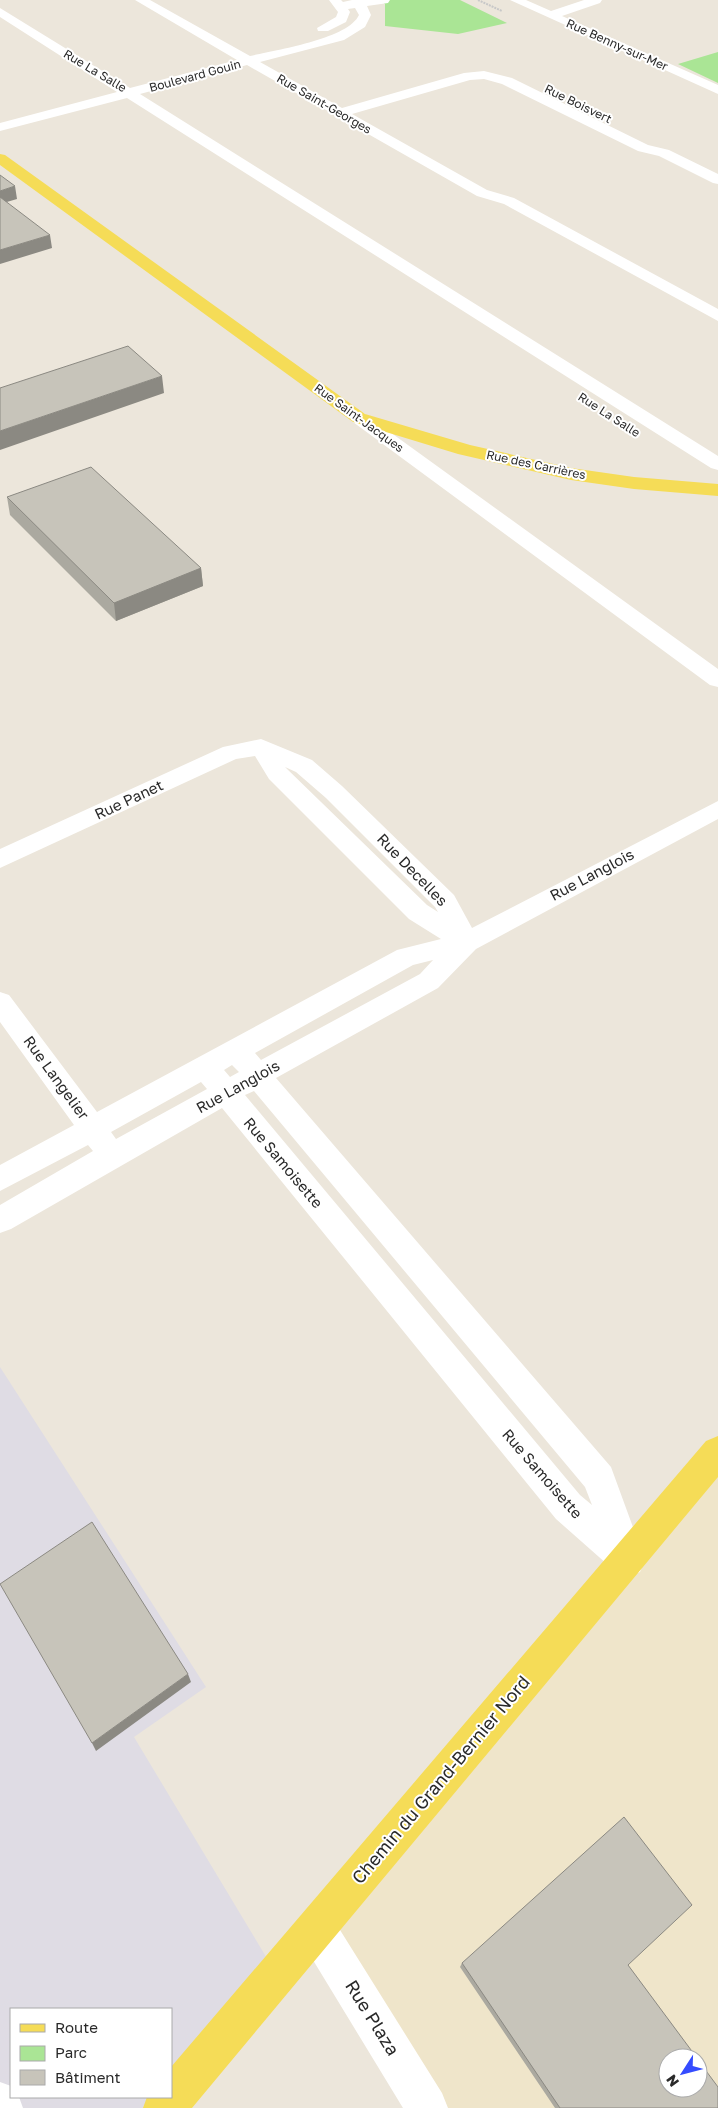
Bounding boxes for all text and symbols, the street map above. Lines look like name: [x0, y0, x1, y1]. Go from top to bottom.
street label: Rue Benny-sur-Mer: [564, 15, 671, 74]
street label: Rue La Salle: [61, 46, 130, 95]
street label: Boulevard Gouin: [147, 56, 242, 95]
street label: Rue Saint-Georges: [274, 70, 374, 137]
street label: Rue Boisvert: [542, 81, 615, 126]
street label: Rue Saint-Jacques: [312, 380, 407, 455]
street label: Rue La Salle: [575, 389, 643, 440]
street label: Rue des Carrières: [485, 447, 587, 482]
street label: Rue Panet: [91, 775, 166, 823]
street label: Rue Decelles: [374, 829, 452, 909]
street label: Rue Langlois: [546, 844, 637, 904]
street label: Rue Langelier: [20, 1032, 93, 1123]
street label: Rue Langlois: [193, 1056, 282, 1116]
street label: Rue Samoisette: [241, 1113, 327, 1212]
street label: Rue Samoisette: [499, 1425, 587, 1522]
street label: Chemin du Grand-Bernier Nord: [347, 1671, 534, 1888]
street label: Rue Plaza: [341, 1976, 405, 2059]
legend: [10, 2008, 172, 2098]
text: Route: [55, 2018, 98, 2036]
text: Parc: [55, 2043, 87, 2061]
north arrow: [658, 2048, 708, 2098]
text: Bâtiment: [55, 2068, 120, 2086]
text: N: [662, 2072, 682, 2090]

